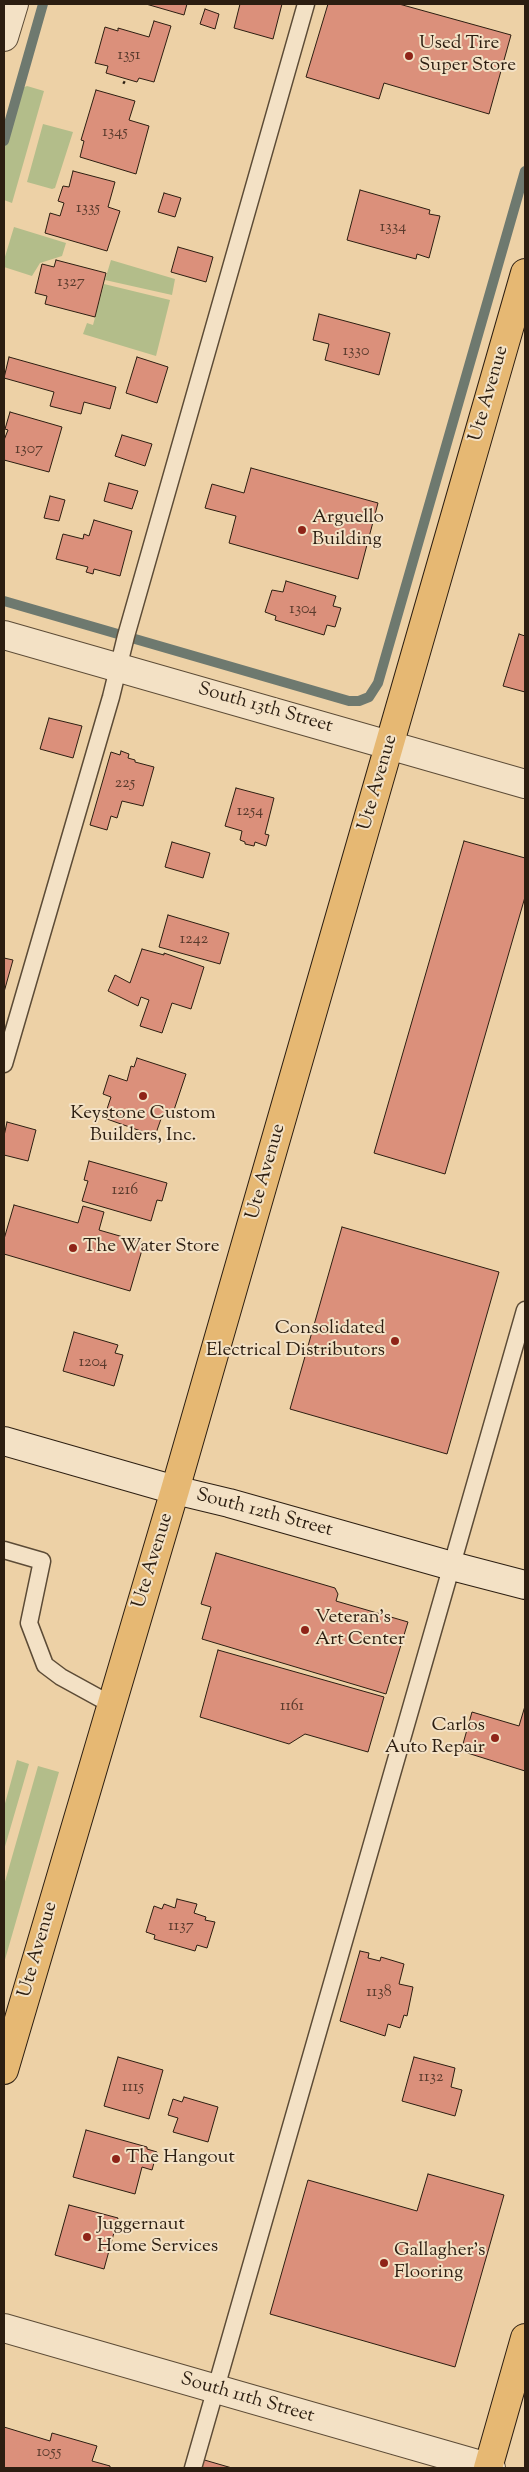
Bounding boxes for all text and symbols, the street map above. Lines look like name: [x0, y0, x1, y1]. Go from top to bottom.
place label: Used Tire Super Store: [419, 34, 516, 78]
house number: 1351: [118, 46, 140, 66]
marker: Used Tire Super Store: [403, 50, 415, 62]
house number: 1345: [102, 123, 128, 143]
house number: 1335: [76, 199, 100, 219]
house number: 1334: [380, 218, 406, 238]
house number: 1327: [57, 273, 85, 293]
house number: 1330: [343, 342, 369, 362]
street label: Ute Avenue: [465, 344, 515, 444]
house number: 1307: [15, 440, 43, 460]
place label: Arguello Building: [312, 508, 384, 552]
marker: Arguello Building: [296, 524, 308, 536]
house number: 1304: [289, 600, 317, 620]
street label: South 13th Street: [195, 679, 335, 739]
street label: Ute Avenue: [354, 733, 404, 833]
house number: 225: [115, 774, 135, 794]
house number: 1254: [237, 802, 263, 822]
house number: 1242: [180, 930, 208, 950]
marker: Keystone Custom Builders, Inc.: [137, 1090, 149, 1102]
place label: Keystone Custom Builders, Inc.: [70, 1104, 216, 1148]
street label: Ute Avenue: [242, 1122, 292, 1222]
house number: 1216: [112, 1181, 138, 1201]
place label: The Water Store: [83, 1237, 219, 1259]
marker: The Water Store: [67, 1242, 79, 1254]
place label: Consolidated Electrical Distributors: [206, 1319, 385, 1363]
marker: Consolidated Electrical Distributors: [389, 1335, 401, 1347]
house number: 1204: [79, 1353, 107, 1373]
street label: South 12th Street: [193, 1485, 335, 1543]
street label: Ute Avenue: [129, 1511, 179, 1611]
place label: Veteran's Art Center: [315, 1608, 405, 1652]
marker: Veteran's Art Center: [299, 1624, 311, 1636]
house number: 1161: [280, 1697, 304, 1717]
place label: Carlos Auto Repair: [385, 1716, 485, 1760]
marker: Carlos Auto Repair: [489, 1732, 501, 1744]
street label: Ute Avenue: [14, 1900, 64, 2000]
house number: 1137: [168, 1917, 194, 1937]
house number: 1138: [366, 1983, 392, 2003]
house number: 1132: [419, 2068, 443, 2088]
house number: 1115: [122, 2078, 144, 2098]
place label: The Hangout: [126, 2148, 235, 2170]
marker: The Hangout: [110, 2153, 122, 2165]
place label: Juggernaut Home Services: [97, 2215, 218, 2259]
marker: Juggernaut Home Services: [81, 2231, 93, 2243]
place label: Gallagher's Flooring: [394, 2241, 486, 2285]
marker: Gallagher's Flooring: [378, 2257, 390, 2269]
street label: South 11th Street: [178, 2369, 316, 2429]
house number: 1055: [37, 2443, 61, 2463]

